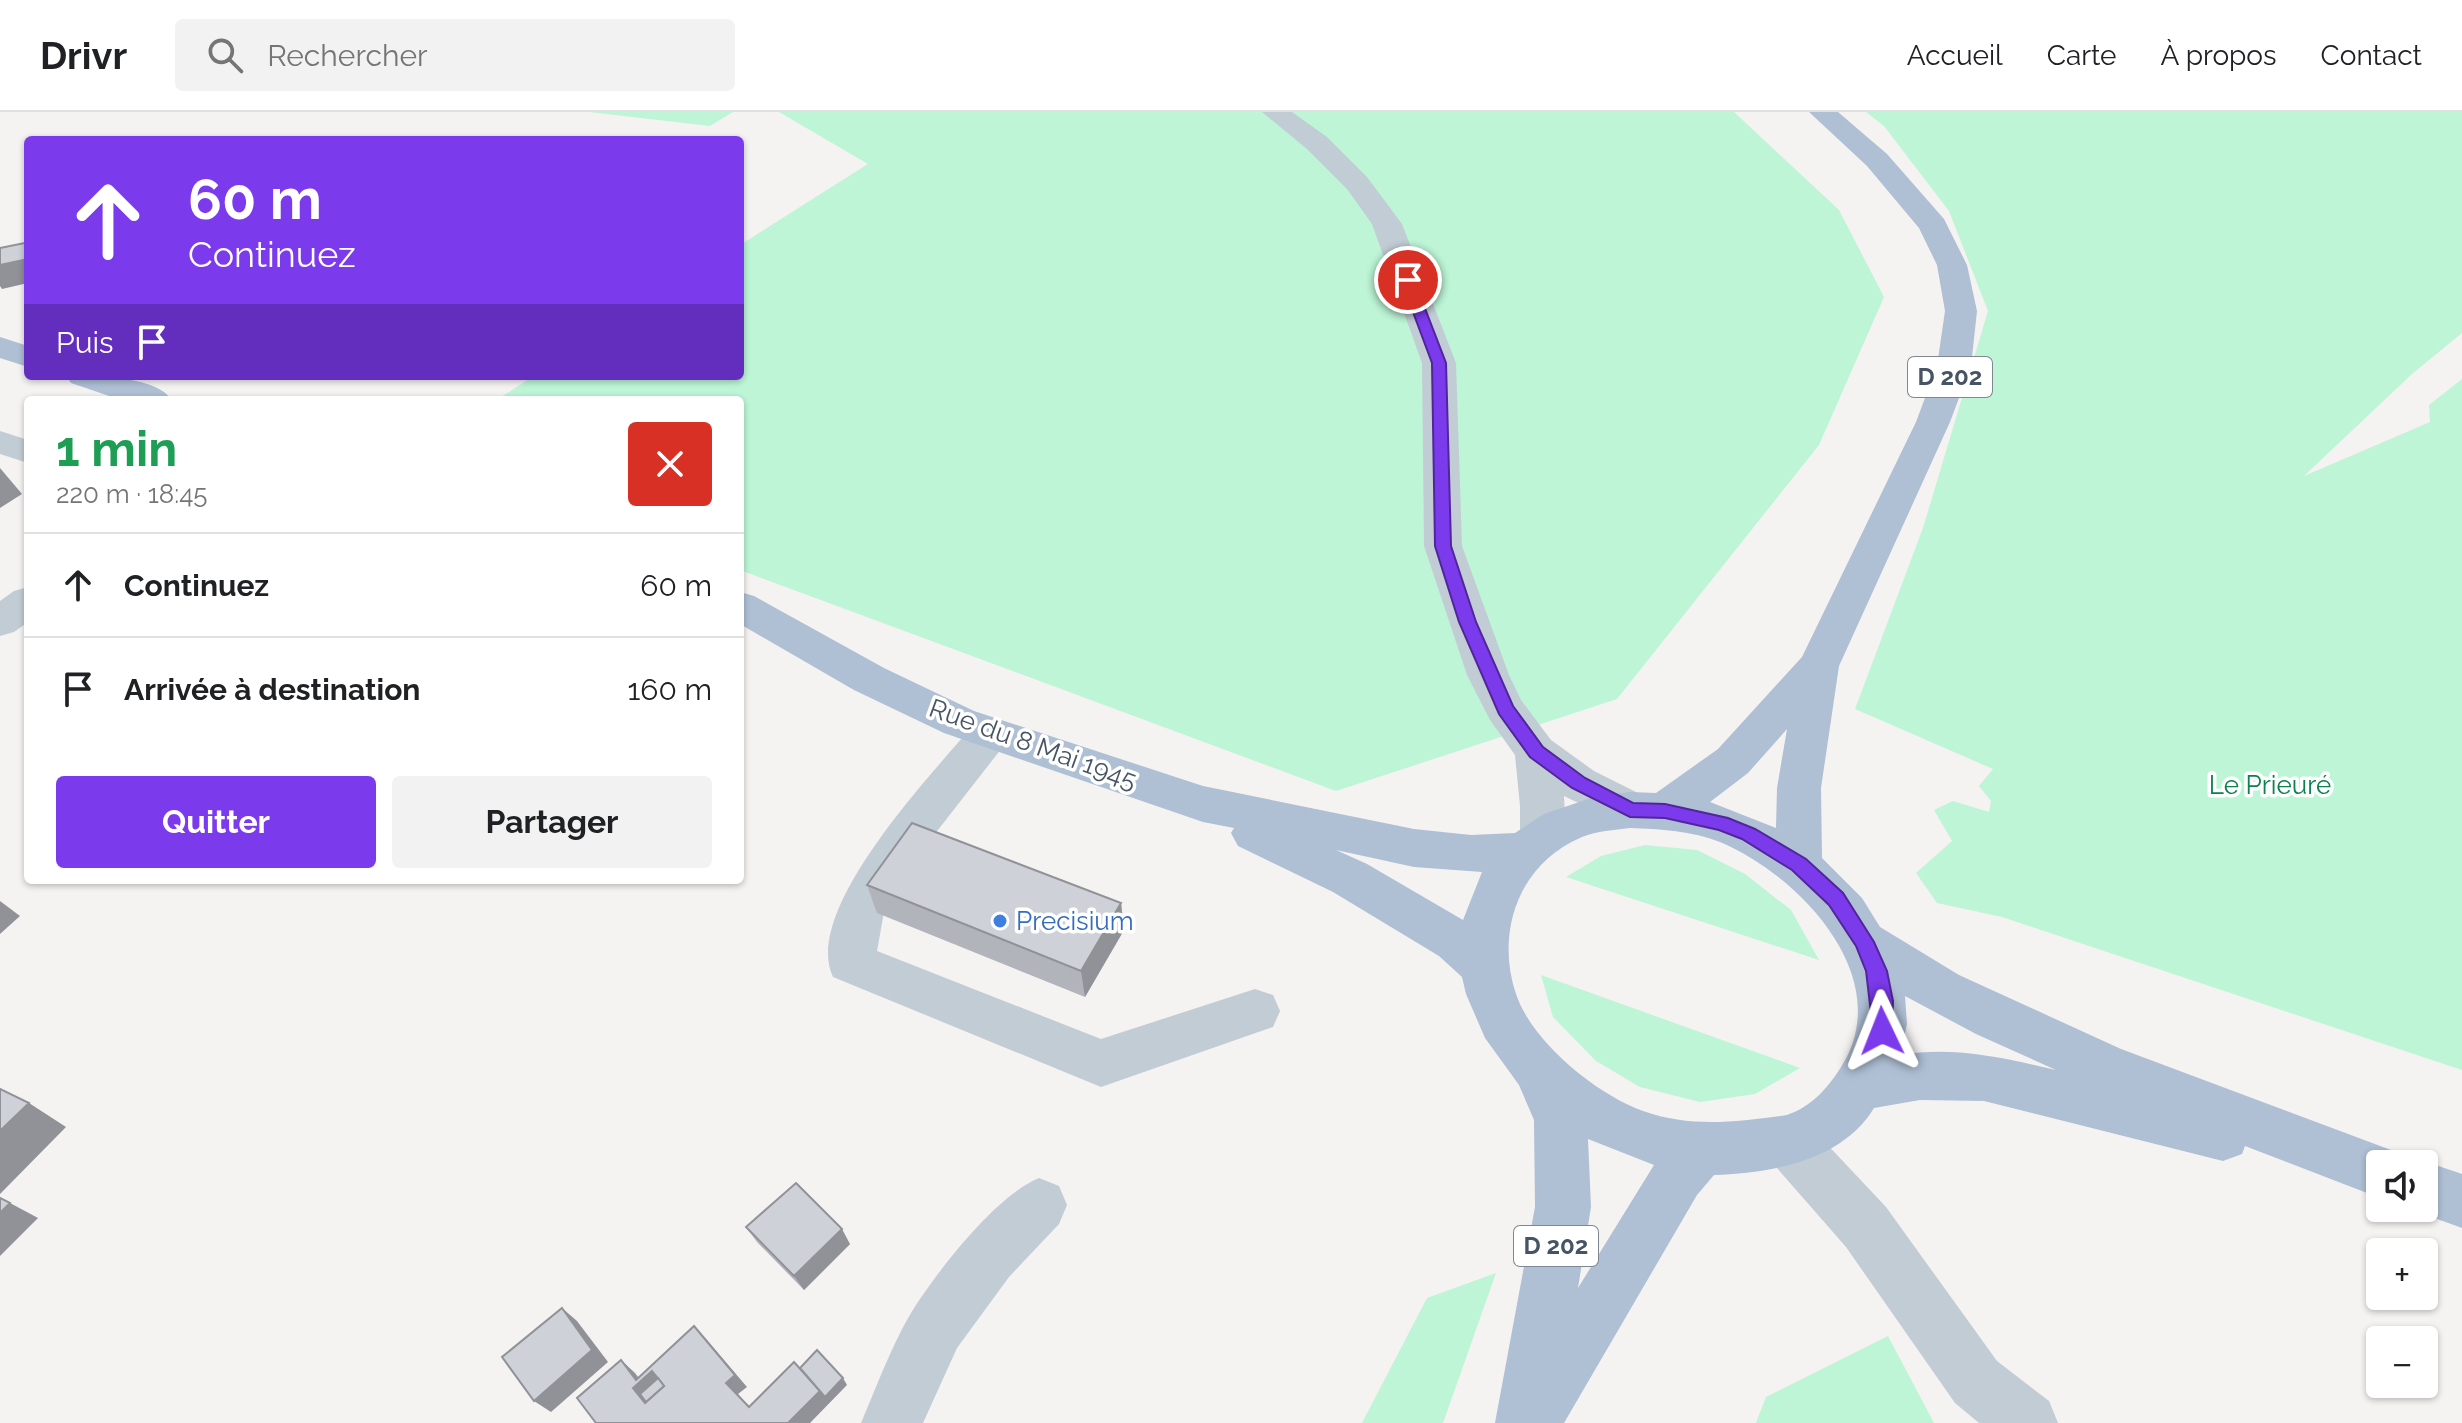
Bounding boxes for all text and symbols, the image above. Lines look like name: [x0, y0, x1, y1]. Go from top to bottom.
search box: [175, 19, 735, 91]
text: Drivr: [40, 33, 127, 78]
icon: search: [203, 33, 247, 77]
text: Rechercher: [267, 38, 428, 73]
text: Accueil: [1907, 39, 2003, 72]
text: Carte: [2047, 39, 2117, 72]
text: À propos: [2161, 39, 2277, 72]
text: Contact: [2321, 39, 2422, 72]
text: 60 m: [188, 166, 322, 232]
icon: ahead: [56, 168, 160, 272]
text: Continuez: [188, 233, 356, 275]
pin: [1374, 246, 1442, 314]
icon: arrive: [1386, 258, 1430, 302]
icon: arrive: [130, 320, 174, 364]
text: Puis: [56, 325, 114, 360]
road number: D 202: [1908, 357, 1992, 397]
text: 1 min: [56, 421, 177, 477]
button: close: [628, 422, 712, 506]
text: 220 m · 18:45: [56, 479, 208, 509]
icon: ahead: [56, 563, 100, 607]
text: Continuez: [124, 568, 269, 603]
text: 60 m: [640, 568, 712, 603]
icon: arrive: [56, 667, 100, 711]
text: Arrivée à destination: [124, 672, 420, 707]
text: 160 m: [627, 672, 712, 707]
street label: Rue du 8 Mai 1945: [925, 693, 1141, 795]
park label: Le Prieuré: [2209, 770, 2331, 800]
button: Quitter: [56, 776, 376, 868]
button: Partager: [392, 776, 712, 868]
place label: Precisium: [1016, 906, 1134, 936]
marker: Precisium: [991, 912, 1009, 930]
position arrow: [1840, 989, 1924, 1073]
map controls: [2366, 1150, 2438, 1398]
button: sound: [2366, 1150, 2438, 1222]
road number: D 202: [1514, 1226, 1598, 1266]
button: +: [2366, 1238, 2438, 1310]
button: −: [2366, 1326, 2438, 1398]

